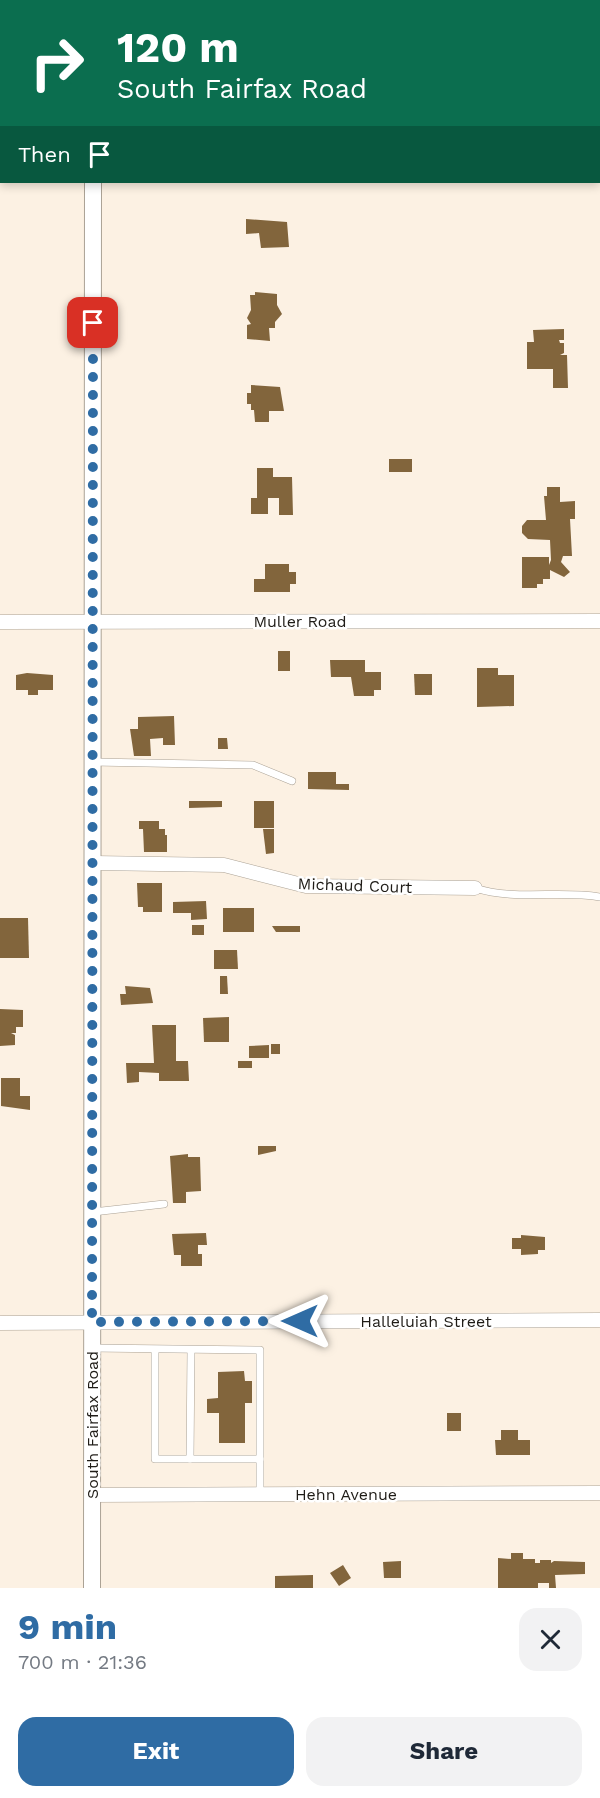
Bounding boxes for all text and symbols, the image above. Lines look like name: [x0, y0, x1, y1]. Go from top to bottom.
text: 120 m: [117, 23, 239, 72]
icon: right: [18, 24, 96, 102]
text: South Fairfax Road: [117, 73, 367, 105]
icon: arrive: [83, 138, 116, 171]
text: Then: [18, 142, 71, 167]
pin: [67, 297, 118, 348]
icon: arrive: [76, 306, 109, 339]
street label: Muller Road: [253, 612, 347, 631]
street label: Michaud Court: [297, 874, 413, 897]
position arrow: [268, 1289, 332, 1353]
street label: Halleluiah Street: [360, 1312, 492, 1331]
street label: South Fairfax Road: [83, 1351, 102, 1499]
street label: Hehn Avenue: [295, 1485, 397, 1504]
text: 9 min: [18, 1606, 117, 1648]
button: close: [519, 1608, 582, 1671]
text: 700 m · 21:36: [18, 1650, 147, 1674]
button: Exit: [18, 1717, 294, 1786]
button: Share: [306, 1717, 582, 1786]

